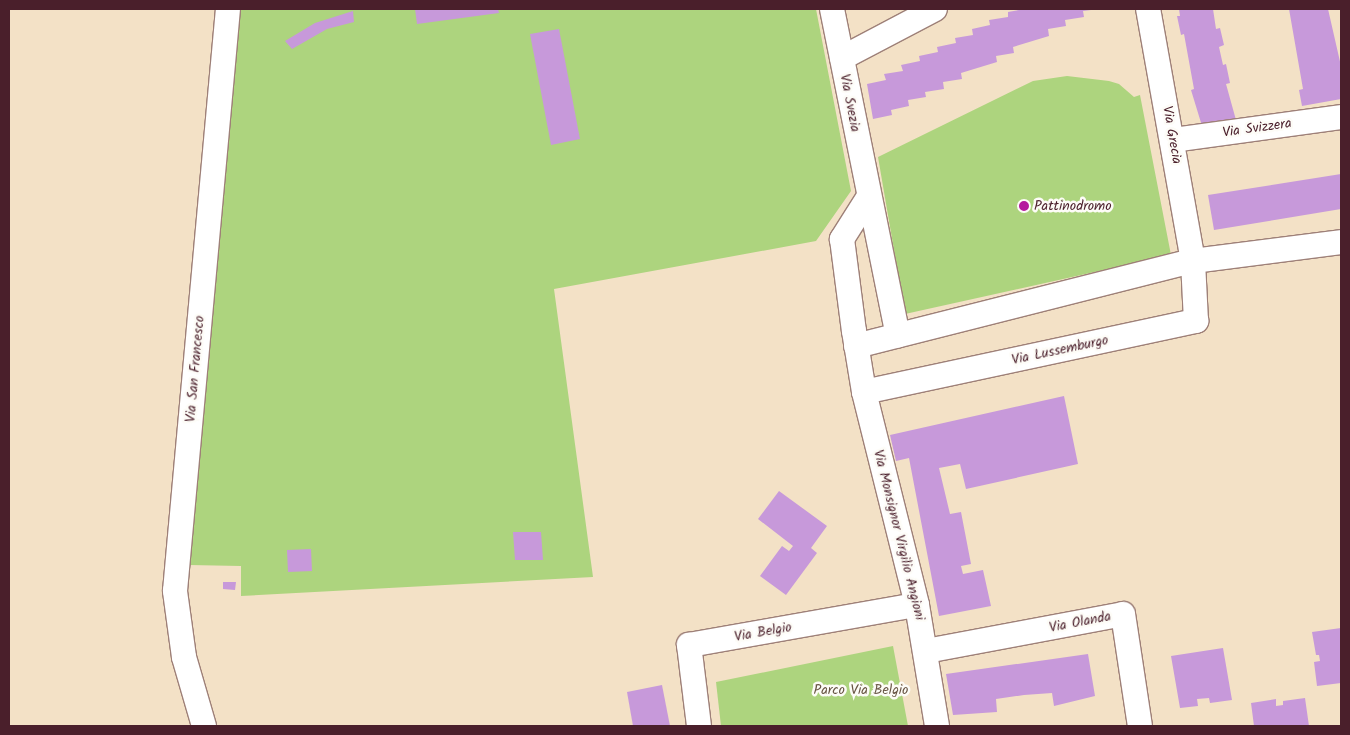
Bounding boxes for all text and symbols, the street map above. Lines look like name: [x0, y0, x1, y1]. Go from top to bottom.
street label: Via Svezia: [836, 73, 864, 133]
street label: Via Grecia: [1159, 105, 1185, 165]
street label: Via Svizzera: [1221, 115, 1293, 141]
place label: Pattinodromo: [1034, 198, 1112, 214]
marker: Pattinodromo: [1018, 200, 1030, 212]
street label: Via San Francesco: [182, 315, 208, 423]
street label: Via Lussemburgo: [1010, 332, 1110, 368]
street label: Via Monsignor Virgilio Angioni: [870, 448, 928, 622]
street label: Via Olanda: [1048, 608, 1112, 636]
street label: Via Belgio: [733, 619, 793, 645]
park label: Parco Via Belgio: [814, 682, 908, 698]

